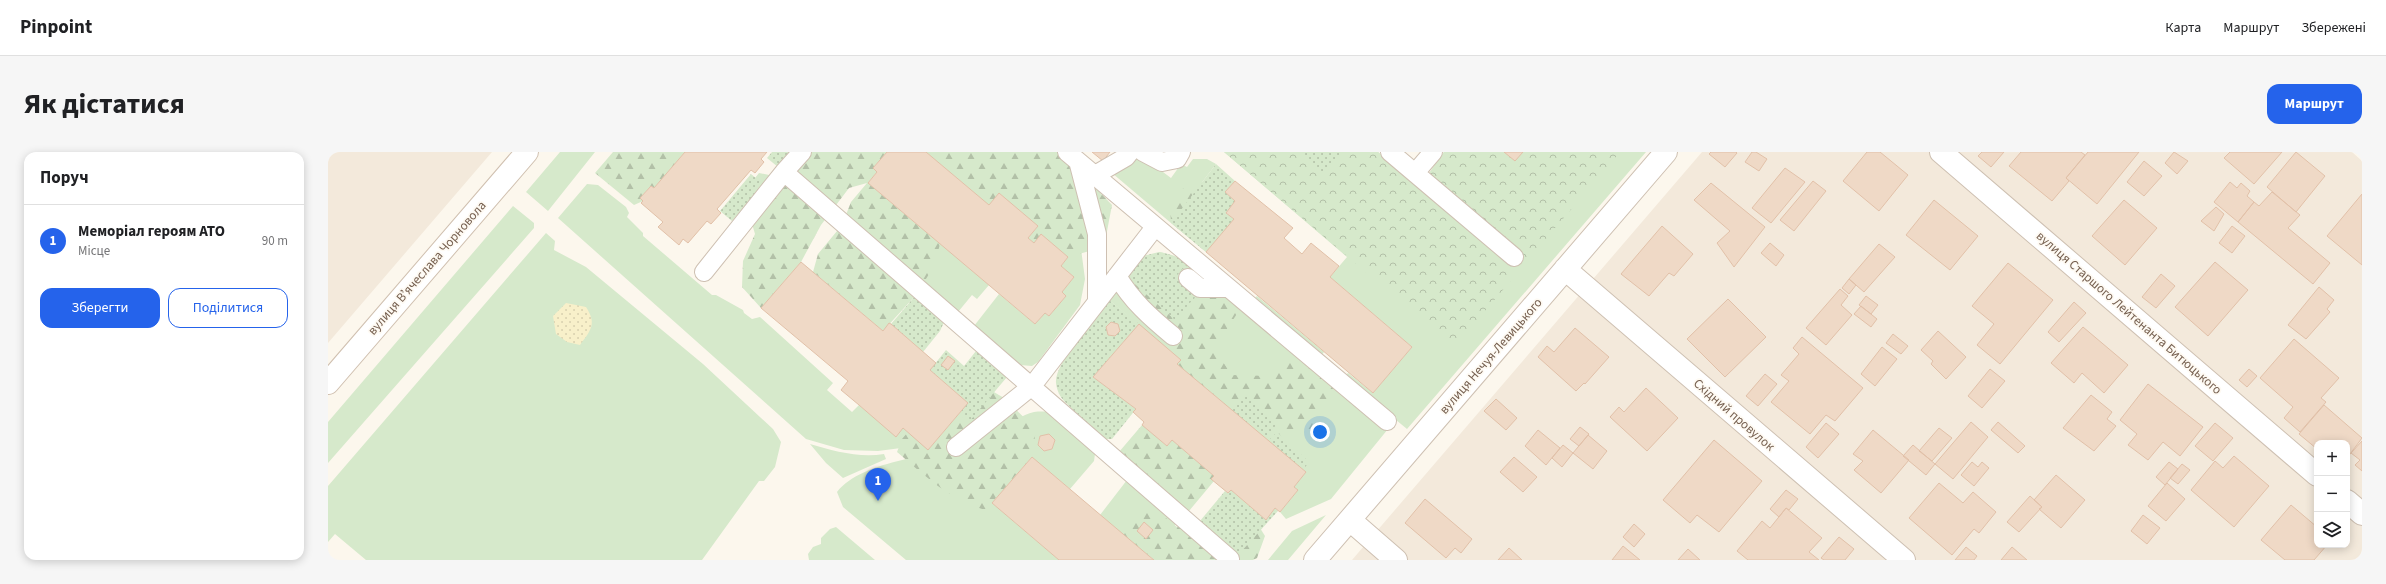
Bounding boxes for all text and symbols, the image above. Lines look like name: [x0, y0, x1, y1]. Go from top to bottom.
text: Pinpoint: [20, 14, 92, 41]
text: Карта: [2165, 18, 2201, 38]
text: Маршрут: [2223, 18, 2279, 38]
text: Збережені: [2301, 18, 2366, 38]
text: Як дістатися: [24, 84, 185, 124]
button: Маршрут: [2267, 84, 2362, 124]
text: Поруч: [40, 166, 89, 190]
street label: вулиця Вʼячеслава Чорновола: [364, 197, 490, 339]
text: Меморіал героям АТО: [78, 221, 225, 242]
street label: вулиця Старшого Лейтенанта Битюцького: [2032, 227, 2226, 399]
text: 1: [50, 232, 56, 250]
text: 90 m: [262, 232, 288, 250]
text: Місце: [78, 242, 110, 260]
button: Зберегти: [40, 288, 160, 328]
button: Поділитися: [168, 288, 288, 328]
street label: вулиця Нечуя-Левицького: [1435, 294, 1547, 418]
street label: Східний провулок: [1689, 375, 1779, 456]
your location: [1310, 422, 1330, 442]
map controls: [2314, 440, 2350, 548]
button: +: [2314, 440, 2350, 476]
pin: 1: [865, 468, 891, 501]
button: −: [2314, 476, 2350, 512]
button: layers: [2314, 512, 2350, 548]

